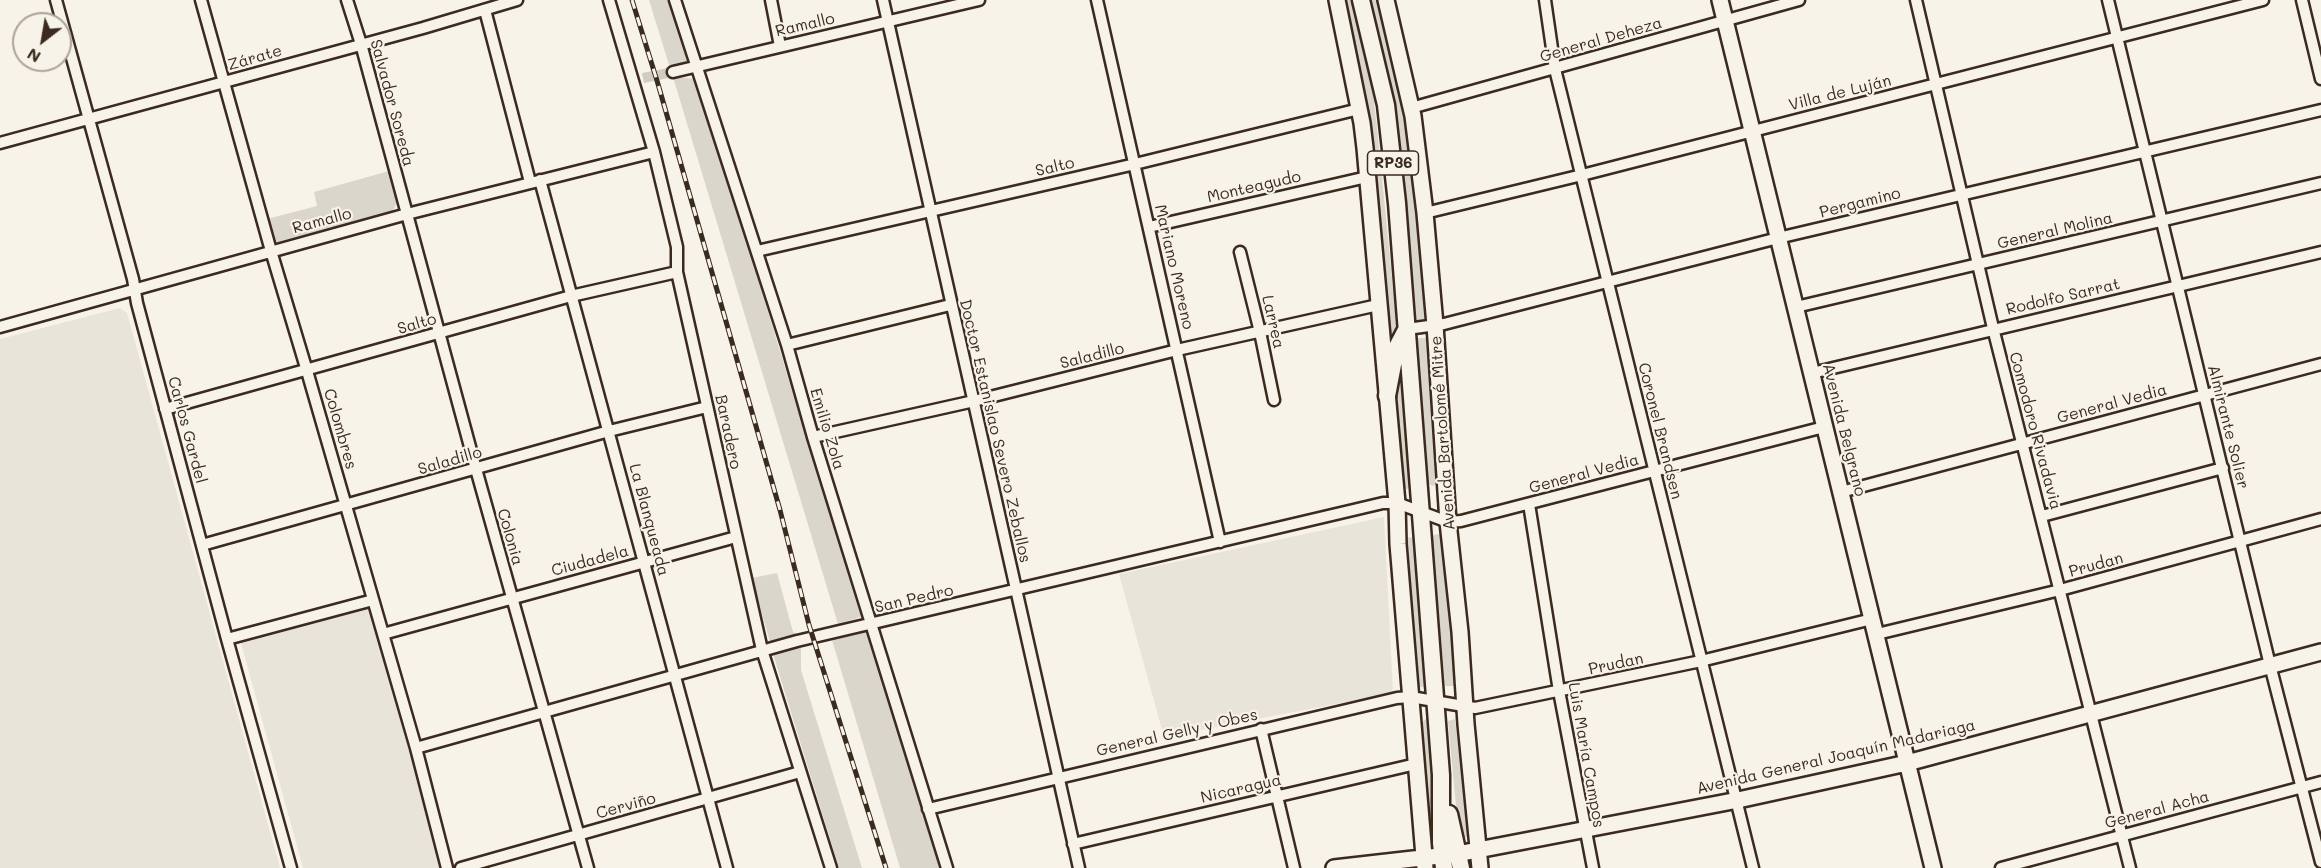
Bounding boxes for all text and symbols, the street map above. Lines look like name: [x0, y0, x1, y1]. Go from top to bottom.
street label: Ramallo: [773, 9, 837, 41]
north arrow: [12, 12, 72, 72]
street label: General Deheza: [1538, 13, 1664, 67]
street label: Salvador Soreda: [366, 37, 418, 169]
street label: Zárate: [226, 41, 284, 75]
text: N: [23, 44, 44, 68]
street label: Villa de Luján: [1787, 71, 1893, 115]
road number: RP36: [1368, 151, 1418, 175]
street label: Salto: [1034, 153, 1076, 181]
street label: Monteagudo: [1205, 167, 1303, 207]
street label: Pergamino: [1817, 184, 1903, 222]
street label: Mariano Moreno: [1150, 203, 1198, 331]
street label: Ramallo: [290, 204, 354, 238]
street label: General Molina: [1996, 208, 2114, 254]
street label: Rodolfo Sarrat: [2004, 275, 2122, 319]
street label: Larrea: [1258, 293, 1288, 351]
street label: Doctor Estanislao Severo Zeballos: [955, 297, 1035, 565]
street label: Salto: [395, 309, 439, 339]
street label: Avenida Bartolomé Mitre: [1427, 335, 1459, 531]
street label: Saladillo: [1058, 339, 1126, 373]
street label: Comodoro Rivadavia: [2005, 350, 2065, 512]
street label: Coronel Brandsen: [1634, 361, 1686, 501]
street label: Avenida Belgrano: [1818, 362, 1870, 498]
street label: Almirante Solier: [2203, 363, 2253, 491]
street label: Carlos Gardel: [164, 375, 210, 485]
street label: General Vedia: [2055, 380, 2169, 428]
street label: Colombres: [319, 386, 361, 472]
street label: Emilio Zola: [805, 386, 849, 472]
street label: Baradero: [711, 393, 745, 471]
street label: Saladillo: [416, 443, 484, 479]
street label: General Vedia: [1527, 450, 1641, 498]
street label: La Blanqueada: [625, 462, 673, 578]
street label: Colonia: [493, 506, 527, 568]
street label: Ciudadela: [549, 541, 631, 581]
street label: Prudan: [2067, 549, 2125, 581]
street label: San Pedro: [873, 581, 955, 617]
street label: Prudan: [1587, 649, 1645, 679]
street label: Luis María Campos: [1564, 681, 1608, 829]
street label: General Gelly y Obes: [1094, 705, 1260, 761]
street label: Avenida General Joaquín Madariaga: [1695, 716, 1977, 798]
street label: Nicaragua: [1199, 770, 1283, 808]
street label: General Acha: [2103, 787, 2211, 833]
street label: Cerviño: [594, 789, 658, 823]

